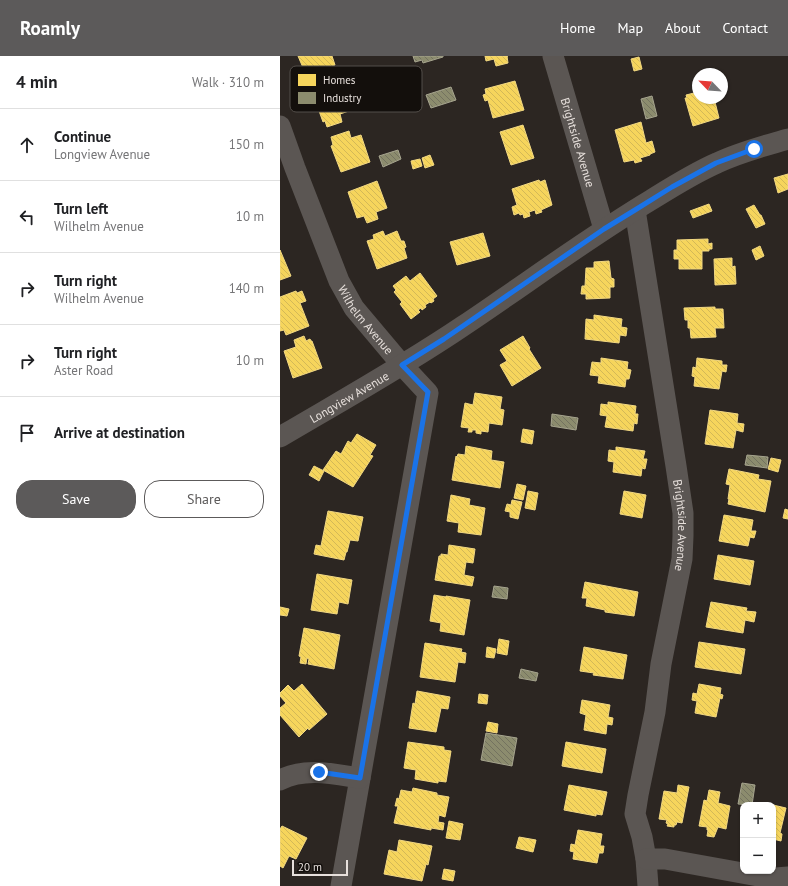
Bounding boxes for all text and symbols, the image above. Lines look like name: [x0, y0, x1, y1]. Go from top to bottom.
text: Roamly: [20, 16, 80, 40]
text: Home: [560, 19, 595, 37]
text: Map: [617, 19, 643, 37]
text: About: [665, 19, 701, 37]
text: Contact: [723, 19, 768, 37]
legend: [290, 66, 422, 112]
north arrow: [692, 68, 728, 104]
text: 4 min: [16, 71, 57, 93]
text: Homes: [323, 73, 356, 87]
text: Walk · 310 m: [192, 74, 264, 91]
text: Industry: [323, 91, 362, 105]
street label: Brightside Avenue: [558, 96, 599, 189]
text: Continue: [54, 127, 111, 146]
icon: ahead: [16, 134, 38, 156]
text: 150 m: [229, 136, 264, 153]
route start: [745, 140, 763, 158]
text: Longview Avenue: [54, 146, 150, 163]
text: Turn left: [54, 199, 108, 218]
icon: left: [16, 206, 38, 228]
text: 10 m: [236, 208, 264, 225]
text: Wilhelm Avenue: [54, 218, 144, 235]
text: Turn right: [54, 271, 117, 290]
icon: right: [16, 278, 38, 300]
text: 140 m: [229, 280, 264, 297]
street label: Wilhelm Avenue: [335, 282, 397, 357]
text: Wilhelm Avenue: [54, 290, 144, 307]
text: Turn right: [54, 343, 117, 362]
icon: right: [16, 350, 38, 372]
text: 10 m: [236, 352, 264, 369]
text: Aster Road: [54, 362, 113, 379]
street label: Longview Avenue: [307, 368, 391, 426]
icon: arrive: [16, 422, 38, 444]
text: Arrive at destination: [54, 423, 185, 442]
street label: Brightside Avenue: [671, 478, 691, 573]
button: Save: [16, 480, 136, 518]
button: Share: [144, 480, 264, 518]
route end: [310, 763, 328, 781]
map controls: [740, 802, 776, 874]
button: +: [740, 802, 776, 838]
button: −: [740, 838, 776, 874]
scale bar: [292, 858, 348, 877]
text: 20 m: [298, 860, 322, 874]

